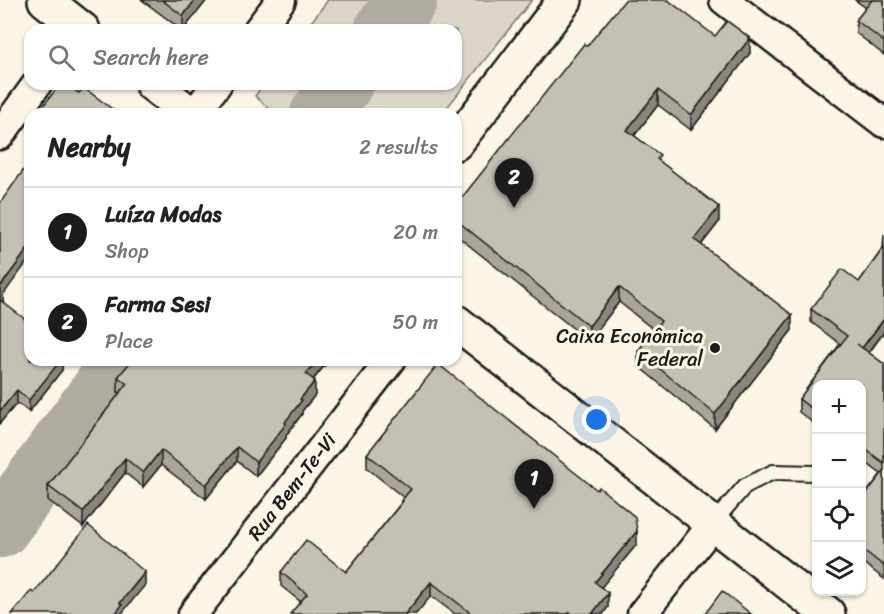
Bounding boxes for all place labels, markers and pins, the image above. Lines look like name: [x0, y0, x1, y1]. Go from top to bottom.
pin: 2: [494, 158, 534, 208]
place label: Caixa Econômica Federal: [556, 319, 703, 377]
marker: Caixa Econômica Federal: [708, 341, 722, 355]
pin: 1: [514, 460, 554, 509]

